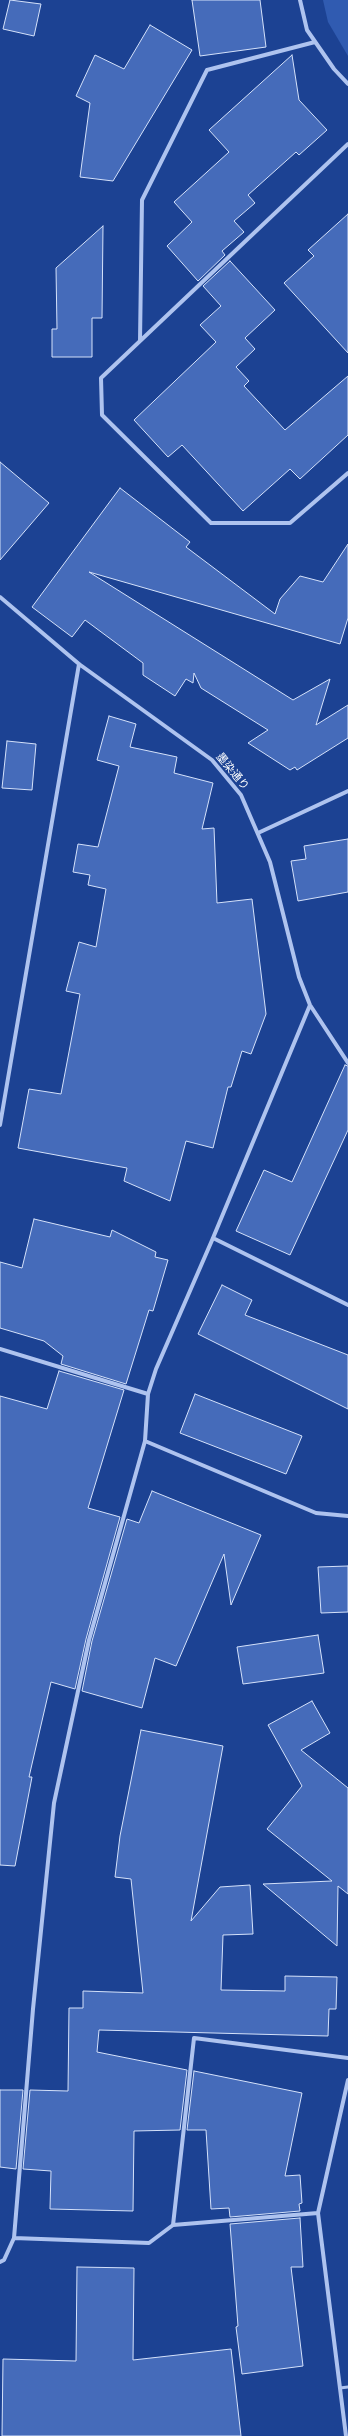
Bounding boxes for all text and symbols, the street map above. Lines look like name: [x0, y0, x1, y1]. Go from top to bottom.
street label: 墨染通り: [213, 751, 251, 793]

